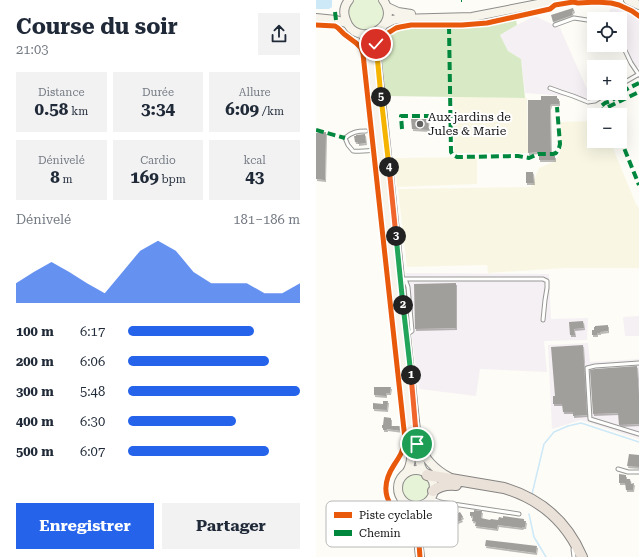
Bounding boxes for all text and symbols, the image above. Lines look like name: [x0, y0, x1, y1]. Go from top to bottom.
map controls: [587, 12, 627, 148]
button: locate: [587, 12, 627, 52]
button: share: [258, 13, 300, 55]
text: Course du soir: [16, 14, 178, 39]
pin: [359, 27, 393, 61]
icon: check: [365, 33, 387, 55]
text: 21:03: [16, 42, 48, 57]
button: +: [587, 60, 627, 100]
text: Distance: [38, 86, 85, 99]
text: Durée: [142, 86, 174, 99]
text: Allure: [239, 86, 271, 99]
pin: 5: [371, 87, 391, 107]
text: 5: [378, 90, 384, 103]
text: 0.58: [34, 99, 68, 119]
text: 3:34: [141, 99, 175, 119]
text: 6:09: [225, 99, 259, 119]
text: km: [68, 105, 88, 118]
text: /km: [259, 105, 284, 118]
button: −: [587, 108, 627, 148]
place label: Aux jardins de Jules & Marie: [428, 110, 511, 138]
marker: Aux jardins de Jules & Marie: [415, 119, 425, 129]
text: Dénivelé: [38, 154, 85, 167]
text: Cardio: [140, 154, 176, 167]
text: kcal: [244, 154, 266, 167]
pin: 4: [379, 157, 399, 177]
text: 4: [386, 160, 392, 173]
text: 8: [50, 167, 60, 187]
text: 169: [130, 167, 159, 187]
text: 43: [245, 167, 264, 187]
text: m: [60, 173, 73, 186]
text: bpm: [159, 173, 186, 186]
text: Dénivelé: [16, 212, 71, 227]
text: 181–186 m: [233, 212, 300, 227]
pin: 3: [386, 226, 406, 246]
text: 3: [393, 229, 399, 242]
pin: 2: [393, 295, 413, 315]
text: 2: [400, 298, 406, 311]
text: 100 m: [16, 324, 54, 339]
text: 6:17: [80, 324, 105, 339]
text: 200 m: [16, 354, 54, 369]
text: 6:06: [80, 354, 105, 369]
pin: 1: [401, 365, 421, 385]
text: 1: [408, 368, 414, 381]
text: 300 m: [16, 384, 54, 399]
text: 5:48: [80, 384, 105, 399]
text: 400 m: [16, 414, 54, 429]
text: 6:30: [80, 414, 105, 429]
pin: [400, 427, 434, 461]
icon: arrive: [406, 433, 428, 455]
text: 500 m: [16, 444, 54, 459]
text: 6:07: [80, 444, 105, 459]
legend: [326, 501, 458, 547]
button: Enregistrer: [16, 503, 154, 549]
button: Partager: [162, 503, 300, 549]
text: Piste cyclable: [359, 509, 432, 522]
text: Chemin: [359, 527, 401, 540]

